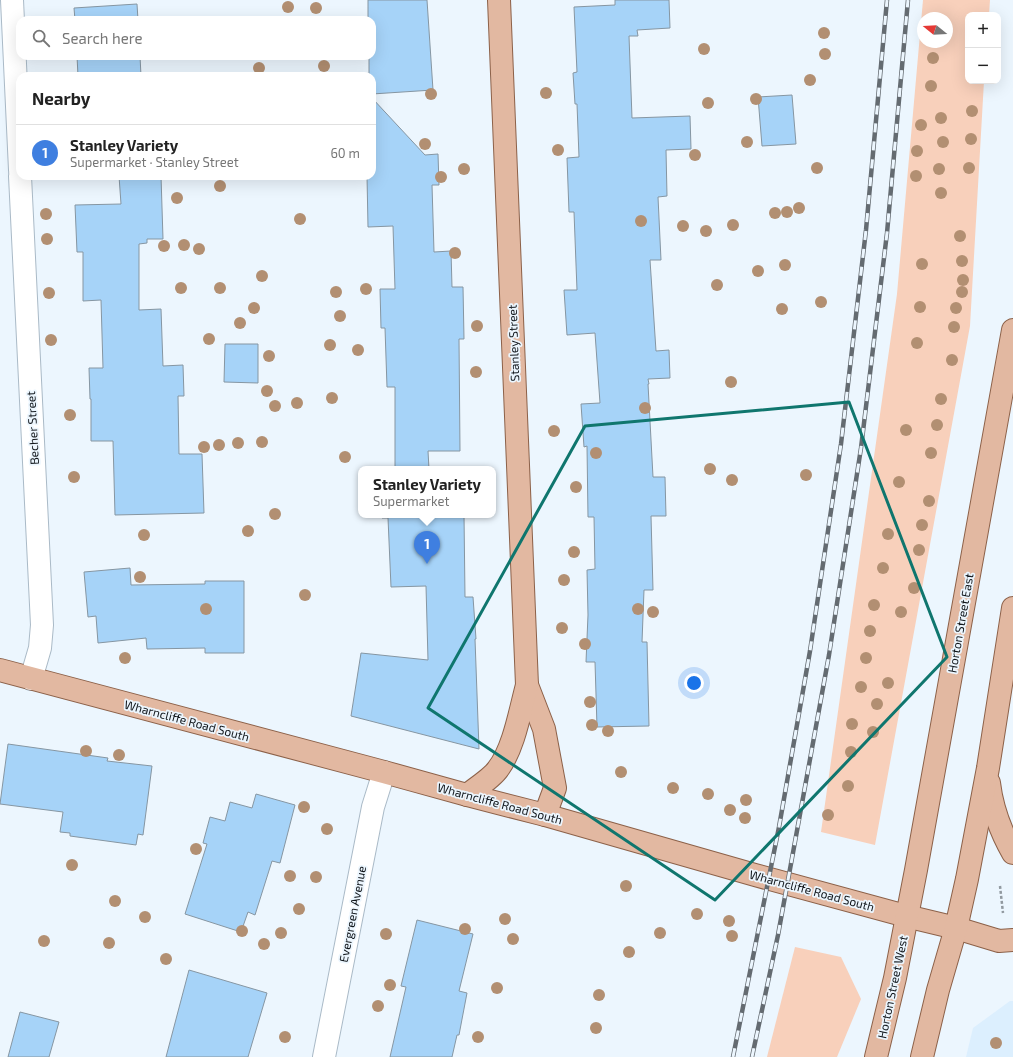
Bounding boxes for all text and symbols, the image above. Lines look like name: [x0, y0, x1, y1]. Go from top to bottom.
north arrow: [917, 12, 953, 48]
map controls: [965, 12, 1001, 84]
button: +: [965, 12, 1001, 48]
search box: [16, 16, 376, 60]
icon: search: [30, 27, 52, 49]
text: Search here: [62, 29, 143, 47]
button: −: [965, 48, 1001, 84]
text: Nearby: [32, 88, 90, 108]
text: Stanley Variety: [70, 136, 178, 154]
text: 1: [42, 145, 48, 161]
text: 60 m: [330, 145, 360, 161]
text: Supermarket · Stanley Street: [70, 154, 239, 170]
street label: Stanley Street: [505, 304, 521, 382]
street label: Becher Street: [23, 390, 41, 465]
popup: [358, 466, 496, 518]
text: Stanley Variety: [373, 475, 481, 493]
text: Supermarket: [373, 493, 449, 509]
pin: 1: [414, 531, 440, 564]
street label: Horton Street East: [944, 572, 976, 674]
your location: [684, 673, 704, 693]
street label: Wharncliffe Road South: [123, 697, 251, 743]
street label: Wharncliffe Road South: [436, 780, 564, 826]
street label: Evergreen Avenue: [336, 865, 368, 963]
street label: Wharncliffe Road South: [748, 867, 876, 913]
street label: Horton Street West: [874, 934, 910, 1040]

